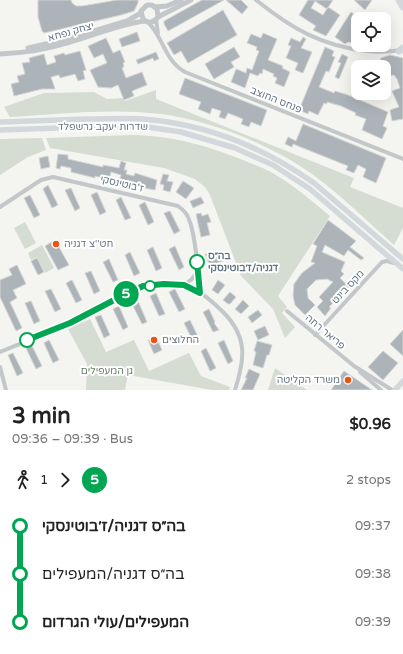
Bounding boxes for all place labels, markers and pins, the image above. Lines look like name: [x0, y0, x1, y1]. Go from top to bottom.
place label: חט''צ דגניה: [64, 238, 113, 250]
marker: חט''צ דגניה: [51, 239, 61, 249]
place label: בה״ס דגניה/ז׳בוטינסקי: [208, 250, 279, 274]
marker: בה״ס דגניה/ז׳בוטינסקי: [189, 254, 205, 270]
unlabelled marker: [144, 280, 156, 292]
unlabelled marker: [19, 332, 35, 348]
place label: החלוצים: [162, 334, 199, 346]
marker: החלוצים: [149, 335, 159, 345]
place label: משרד הקליטה: [277, 374, 340, 386]
marker: משרד הקליטה: [343, 375, 353, 385]

